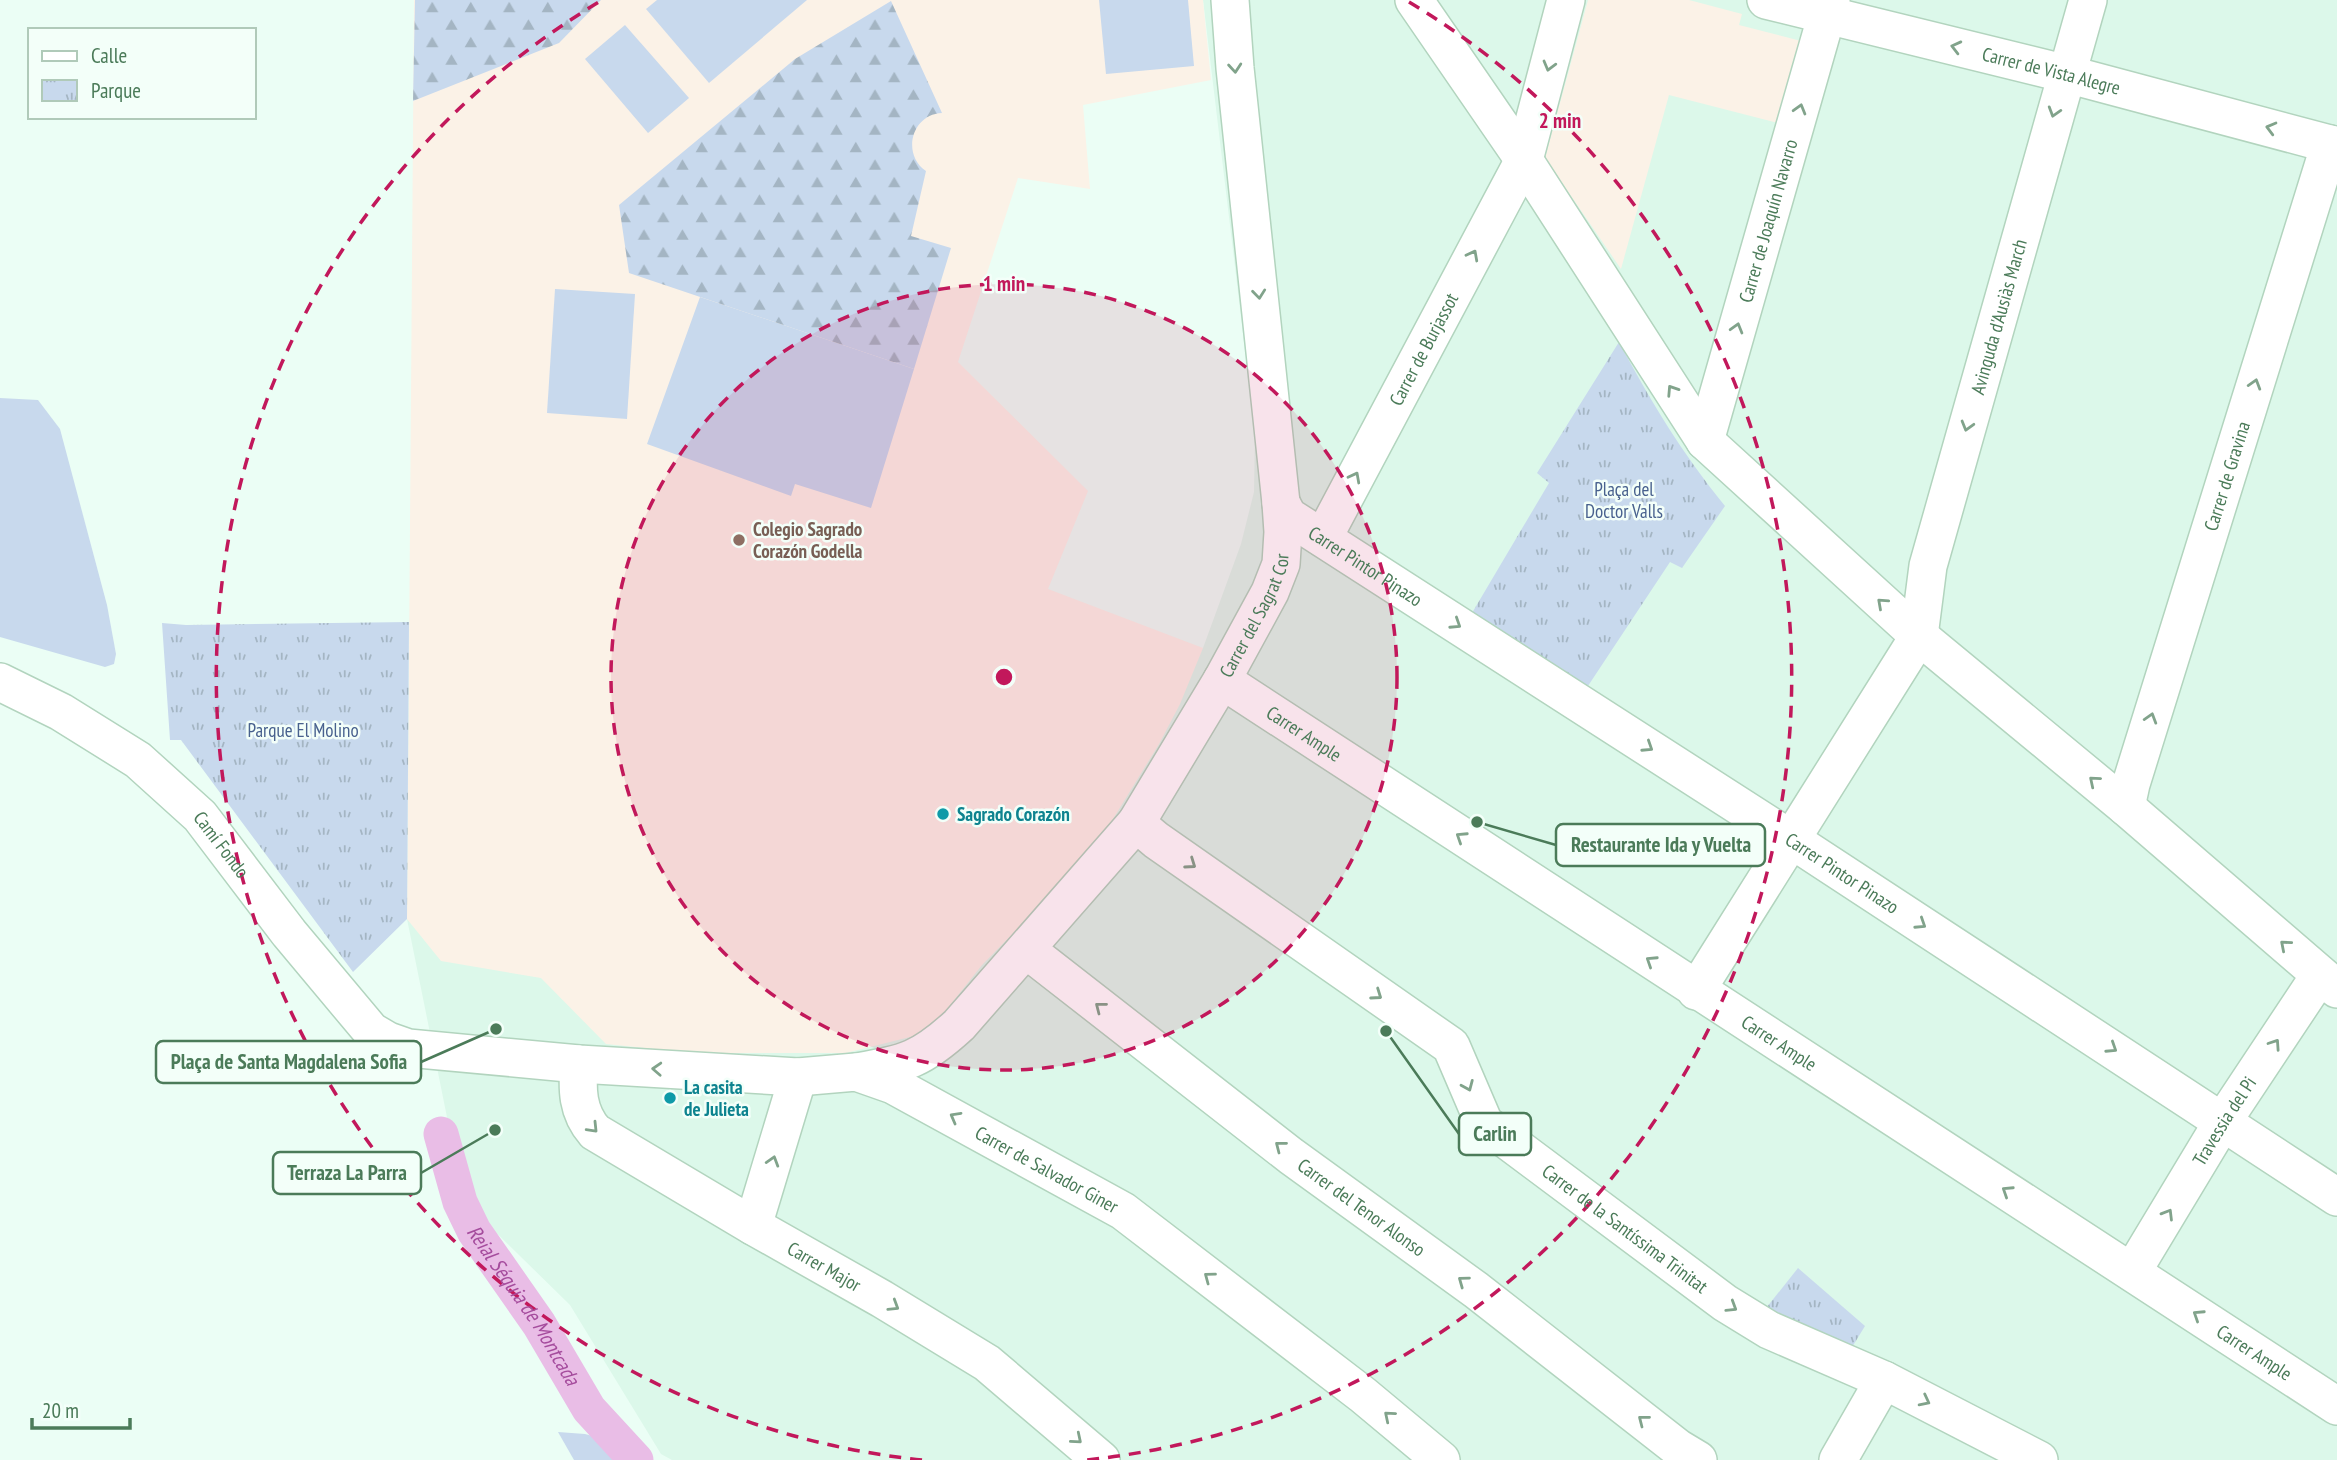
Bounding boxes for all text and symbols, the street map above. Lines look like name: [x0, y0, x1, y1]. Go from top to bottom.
legend: [28, 28, 256, 119]
one-way arrow: [1950, 41, 1962, 55]
text: Calle: [91, 42, 127, 69]
street label: Carrer de Vista Alegre: [1980, 42, 2123, 100]
one-way arrow: [1543, 60, 1557, 72]
one-way arrow: [1227, 63, 1242, 74]
text: Parque: [91, 77, 141, 104]
one-way arrow: [1791, 103, 1806, 115]
one-way arrow: [2048, 106, 2063, 118]
text: 2 min: [1539, 107, 1581, 134]
one-way arrow: [2265, 122, 2277, 136]
street label: Carrer de Joaquín Navarro: [1733, 136, 1803, 305]
street label: Avinguda d'Ausiàs March: [1965, 236, 2032, 397]
one-way arrow: [1465, 250, 1478, 262]
text: 1 min: [983, 270, 1025, 297]
street label: Carrer de Burjassot: [1384, 288, 1464, 410]
one-way arrow: [1251, 289, 1266, 300]
one-way arrow: [1729, 322, 1744, 334]
one-way arrow: [2247, 378, 2261, 391]
one-way arrow: [1667, 384, 1680, 397]
street label: Carrer de Gravina: [2198, 418, 2255, 534]
one-way arrow: [1961, 420, 1975, 432]
one-way arrow: [1347, 472, 1360, 485]
park label: Plaça del Doctor Valls: [1585, 477, 1663, 523]
place label: Colegio Sagrado Corazón Godella: [753, 517, 863, 563]
street label: Carrer Pintor Pinazo: [1304, 520, 1427, 611]
marker: Colegio Sagrado Corazón Godella: [731, 532, 747, 548]
street label: Carrer del Sagrat Cor: [1214, 552, 1294, 681]
one-way arrow: [1878, 598, 1891, 611]
one-way arrow: [1449, 616, 1462, 629]
centre of rings: [992, 665, 1016, 689]
street label: Carrer Ample: [1262, 700, 1346, 767]
one-way arrow: [2143, 713, 2157, 725]
park label: Parque El Molino: [247, 718, 359, 742]
one-way arrow: [1640, 739, 1653, 752]
one-way arrow: [2089, 777, 2102, 789]
place label: Sagrado Corazón: [957, 802, 1070, 826]
street label: Camí Fondo: [189, 806, 255, 883]
marker: Sagrado Corazón: [935, 806, 951, 822]
callout: Restaurante Ida y Vuelta: [1556, 824, 1765, 866]
street label: Carrer Pintor Pinazo: [1781, 827, 1904, 919]
text: Restaurante Ida y Vuelta: [1571, 831, 1751, 858]
one-way arrow: [1456, 832, 1469, 845]
one-way arrow: [1183, 856, 1196, 868]
one-way arrow: [1913, 916, 1926, 928]
one-way arrow: [2280, 941, 2293, 953]
one-way arrow: [1646, 957, 1659, 970]
one-way arrow: [1369, 987, 1382, 999]
one-way arrow: [1095, 1002, 1108, 1015]
street label: Carrer Ample: [1737, 1010, 1822, 1076]
one-way arrow: [2266, 1038, 2279, 1051]
one-way arrow: [2104, 1040, 2117, 1053]
callout: Plaça de Santa Magdalena Sofia: [156, 1041, 421, 1083]
text: Plaça de Santa Magdalena Sofia: [171, 1048, 408, 1075]
one-way arrow: [651, 1062, 662, 1077]
street label: Travessia del Pi: [2187, 1072, 2261, 1170]
place label: La casita de Julieta: [684, 1075, 749, 1121]
one-way arrow: [1460, 1079, 1474, 1091]
marker: La casita de Julieta: [662, 1090, 678, 1106]
one-way arrow: [949, 1112, 962, 1125]
callout: Carlin: [1459, 1113, 1531, 1155]
one-way arrow: [585, 1119, 597, 1132]
street label: Carrer de Salvador Giner: [971, 1120, 1123, 1219]
text: Carlin: [1473, 1120, 1517, 1147]
one-way arrow: [1275, 1142, 1287, 1155]
callout: Terraza La Parra: [273, 1152, 421, 1194]
street label: Carrer del Tenor Alonso: [1293, 1153, 1430, 1261]
one-way arrow: [765, 1155, 779, 1167]
text: Terraza La Parra: [287, 1159, 407, 1186]
street label: Carrer de la Santíssima Trinitat: [1538, 1159, 1713, 1299]
one-way arrow: [2002, 1187, 2015, 1199]
one-way arrow: [2159, 1208, 2172, 1221]
water label: Reial Séquia de Montcada: [461, 1220, 587, 1391]
street label: Carrer Major: [783, 1236, 866, 1297]
one-way arrow: [1204, 1273, 1216, 1285]
one-way arrow: [1458, 1276, 1471, 1289]
one-way arrow: [886, 1297, 899, 1310]
one-way arrow: [1725, 1299, 1738, 1312]
one-way arrow: [2193, 1311, 2206, 1323]
street label: Carrer Ample: [2212, 1319, 2297, 1386]
scale bar: [32, 1386, 130, 1430]
one-way arrow: [1918, 1393, 1930, 1407]
text: 20 m: [42, 1397, 79, 1424]
one-way arrow: [1384, 1412, 1397, 1424]
one-way arrow: [1638, 1416, 1650, 1429]
one-way arrow: [1069, 1431, 1082, 1443]

